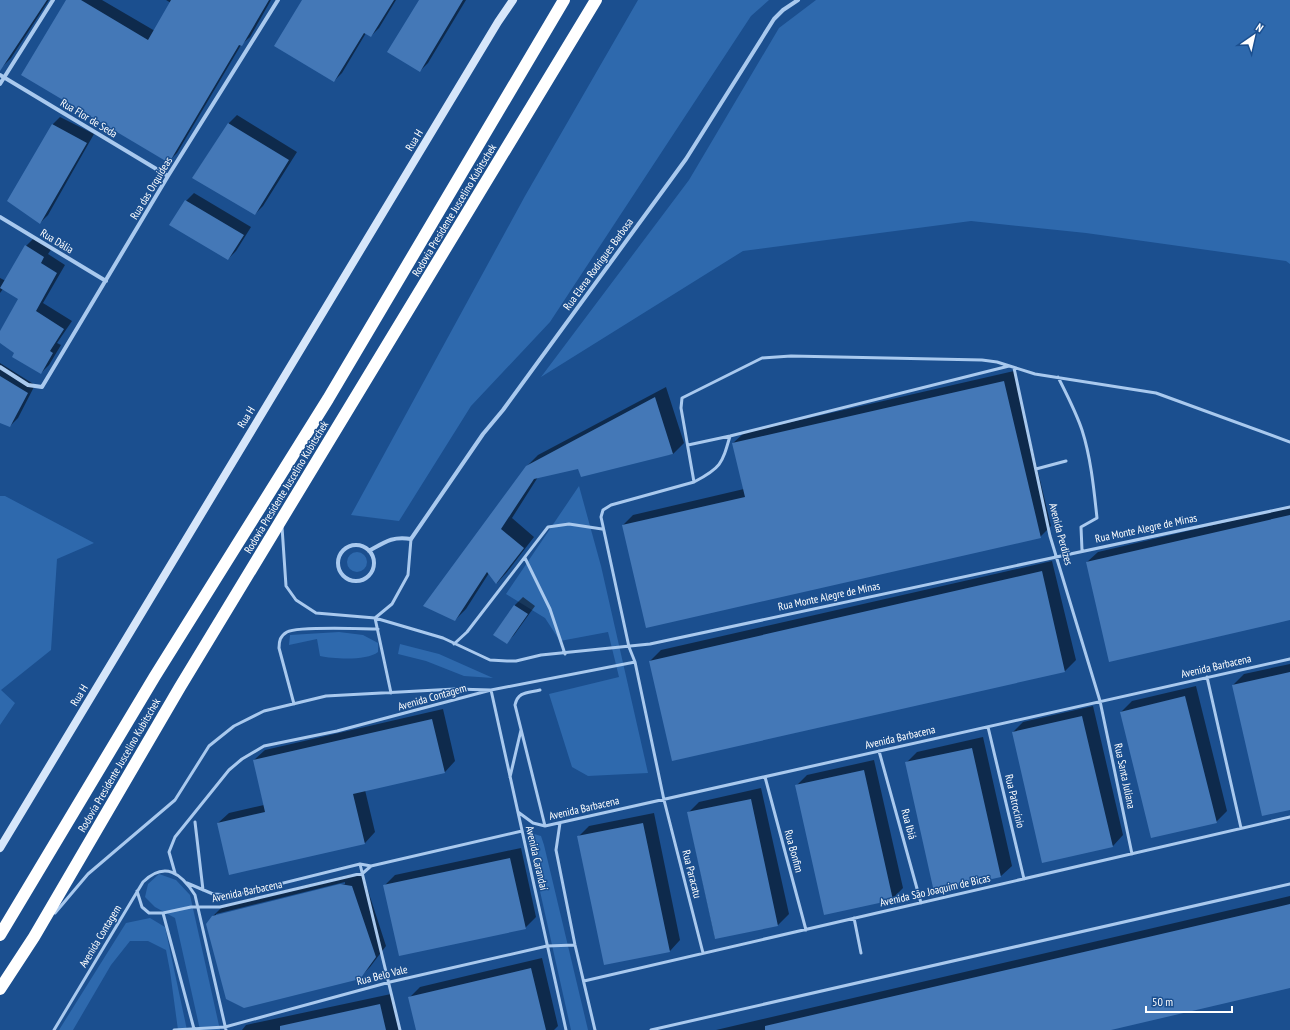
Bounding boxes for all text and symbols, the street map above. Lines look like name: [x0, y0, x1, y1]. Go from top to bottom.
north arrow: [1234, 16, 1274, 56]
text: N: [1253, 20, 1266, 35]
street label: Rua Flor de Seda: [58, 96, 120, 140]
street label: Rua H: [402, 127, 426, 153]
street label: Rodovia Presidente Juscelino Kubitschek: [409, 140, 500, 279]
street label: Rua das Orquídeas: [127, 154, 175, 222]
street label: Rua Elena Rodrigues Barbosa: [560, 215, 636, 313]
street label: Rua Dália: [38, 226, 76, 256]
street label: Rua H: [234, 404, 258, 430]
street label: Rodovia Presidente Juscelino Kubitschek: [241, 417, 332, 556]
street label: Avenida Perdizes: [1046, 501, 1076, 567]
street label: Rua Monte Alegre de Minas: [1094, 510, 1198, 546]
street label: Rua Monte Alegre de Minas: [777, 578, 881, 614]
street label: Avenida Barbacena: [1180, 651, 1252, 681]
street label: Avenida Contagem: [396, 681, 468, 713]
street label: Rua H: [67, 682, 91, 708]
street label: Rodovia Presidente Juscelino Kubitschek: [75, 695, 164, 834]
street label: Avenida Barbacena: [864, 722, 936, 752]
street label: Rua Santa Juliana: [1111, 742, 1139, 810]
street label: Rua Patrocínio: [1002, 773, 1028, 830]
street label: Avenida Barbacena: [548, 793, 620, 823]
street label: Rua Ibiá: [898, 807, 920, 841]
street label: Avenida Carandaí: [523, 825, 551, 892]
street label: Rua Bonfim: [782, 828, 806, 874]
street label: Rua Paracatu: [679, 848, 705, 900]
street label: Avenida São Joaquim de Bicas: [878, 870, 992, 910]
street label: Avenida Barbacena: [210, 877, 284, 905]
street label: Avenida Contagem: [76, 902, 124, 970]
street label: Rua Belo Vale: [355, 962, 409, 988]
scale bar: [1146, 988, 1232, 1014]
text: 50 m: [1152, 994, 1173, 1009]

